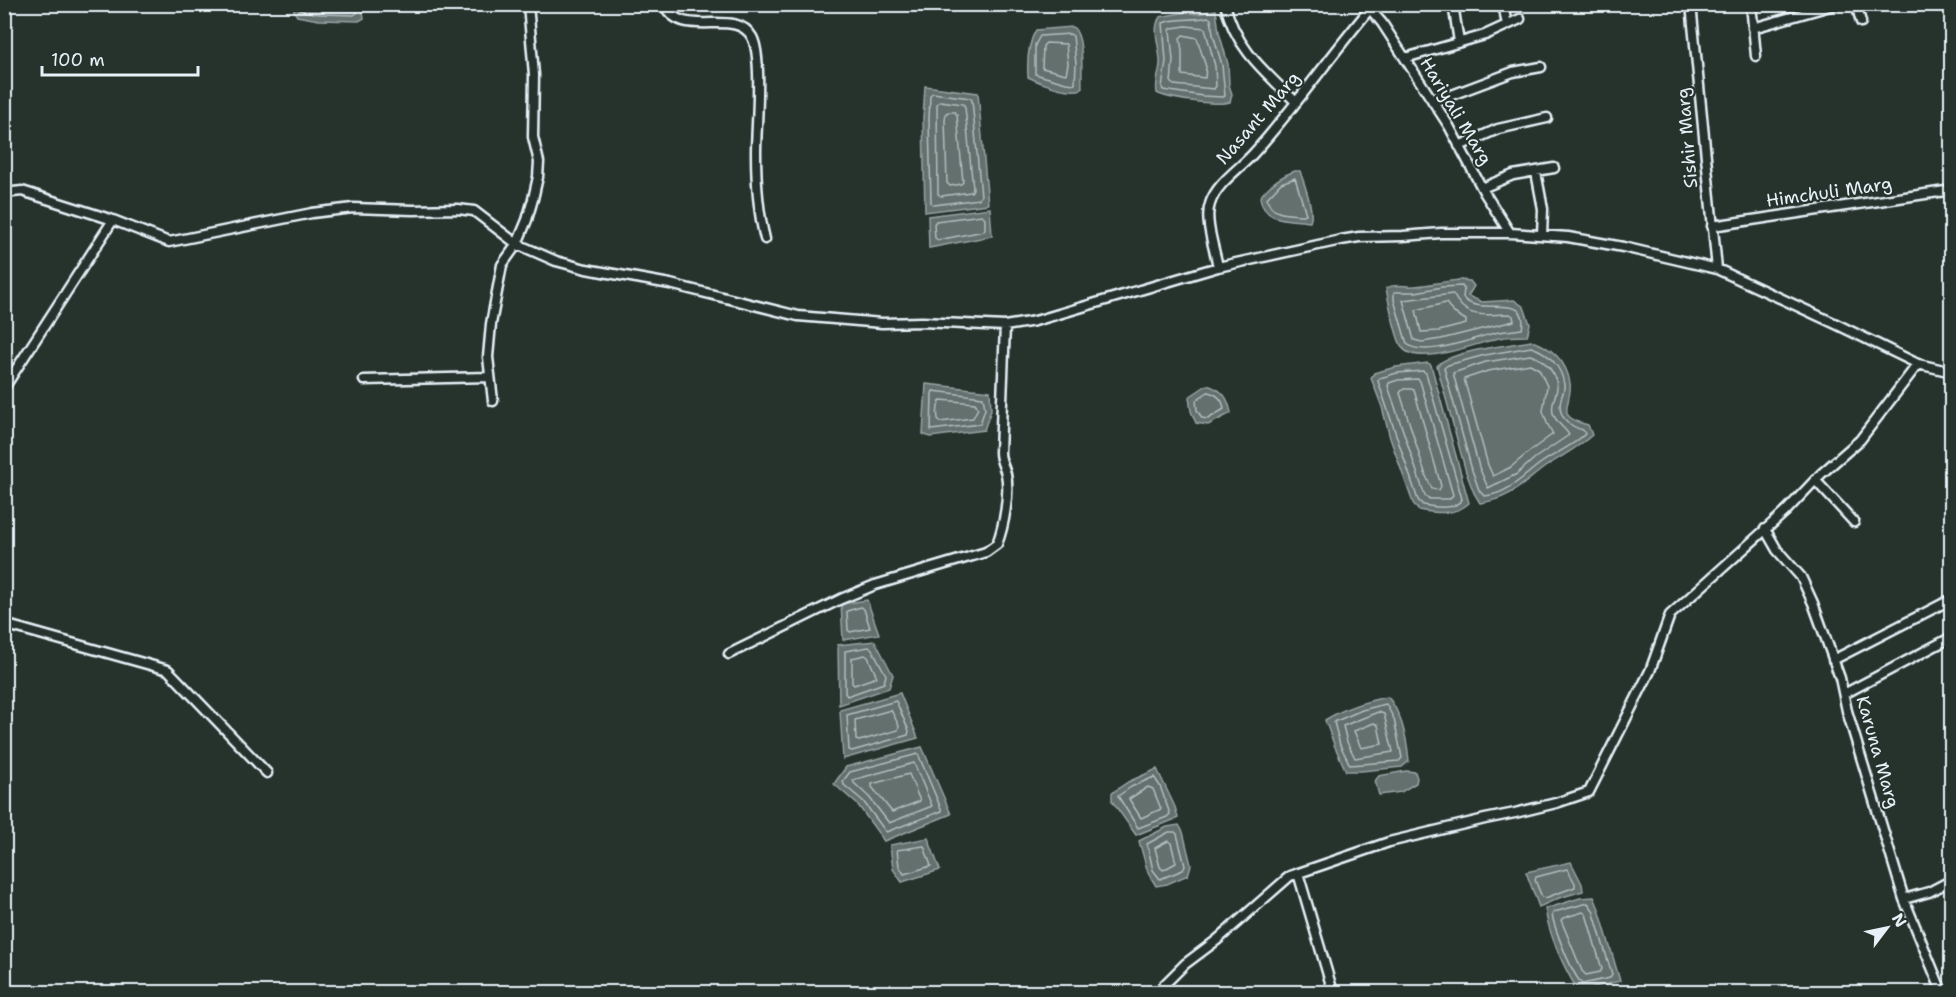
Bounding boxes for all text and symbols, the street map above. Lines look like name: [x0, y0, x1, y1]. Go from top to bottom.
scale bar: [42, 39, 198, 77]
text: 100 m: [51, 48, 105, 72]
street label: Hariyali Marg: [1414, 53, 1498, 169]
street label: Nasant Marg: [1211, 66, 1305, 170]
street label: Sishir Marg: [1671, 87, 1703, 189]
street label: Himchuli Marg: [1764, 171, 1894, 213]
street label: Karuna Marg: [1851, 693, 1905, 811]
north arrow: [1857, 898, 1917, 958]
text: N: [1887, 909, 1912, 931]

